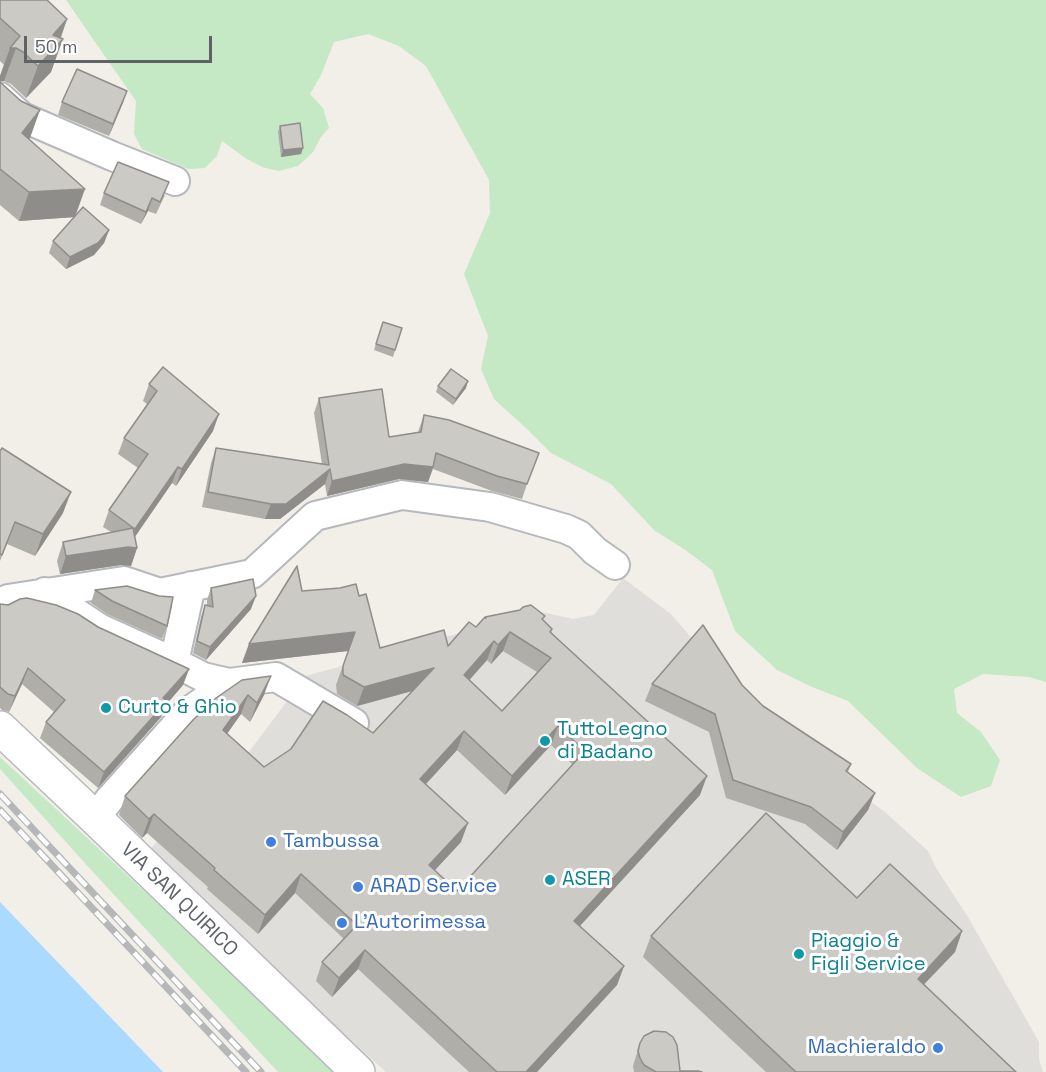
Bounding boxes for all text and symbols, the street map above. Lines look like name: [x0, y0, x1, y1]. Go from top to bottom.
scale bar: [27, 24, 214, 62]
text: 50 m: [35, 35, 77, 58]
place label: Curto & Ghio: [118, 696, 237, 720]
marker: Curto & Ghio: [99, 701, 113, 715]
place label: TuttoLegno di Badano: [557, 718, 668, 765]
marker: TuttoLegno di Badano: [538, 734, 552, 748]
place label: Tambussa: [283, 830, 379, 854]
marker: Tambussa: [264, 835, 278, 849]
street label: VIA SAN QUIRICO: [115, 838, 243, 962]
place label: ASER: [562, 868, 611, 892]
marker: ASER: [543, 873, 557, 887]
place label: ARAD Service: [370, 875, 497, 899]
marker: ARAD Service: [351, 880, 365, 894]
place label: L'Autorimessa: [354, 911, 486, 935]
marker: L'Autorimessa: [335, 916, 349, 930]
place label: Piaggio & Figli Service: [811, 930, 926, 977]
marker: Piaggio & Figli Service: [792, 947, 806, 961]
place label: Machieraldo: [808, 1036, 926, 1060]
marker: Machieraldo: [931, 1041, 945, 1055]

